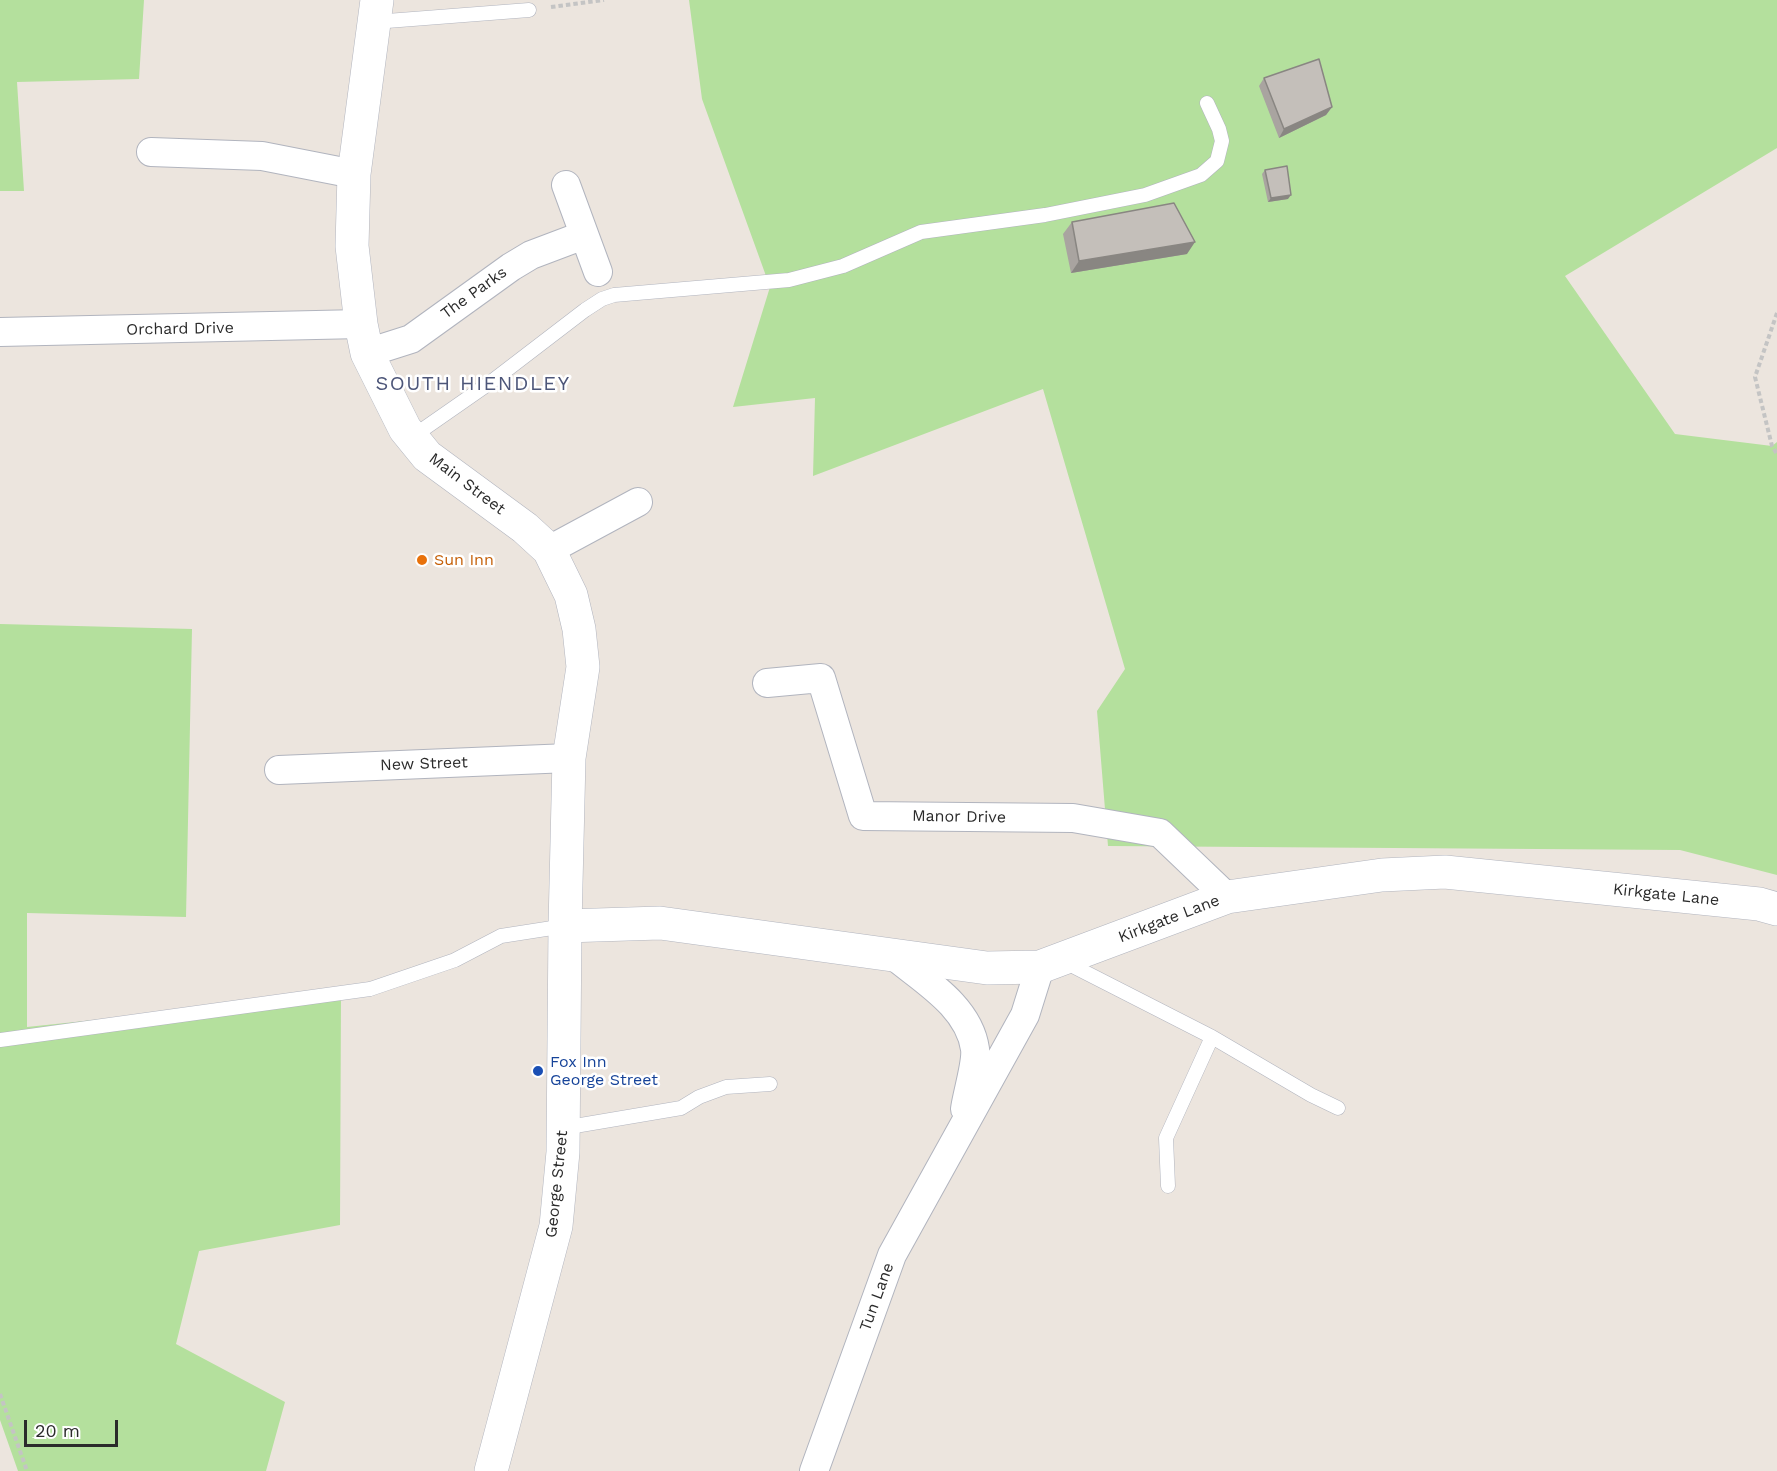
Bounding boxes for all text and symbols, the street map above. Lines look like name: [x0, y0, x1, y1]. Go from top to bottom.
street label: The Parks: [437, 263, 511, 323]
street label: Orchard Drive: [126, 318, 234, 340]
district label: SOUTH HIENDLEY: [375, 372, 571, 396]
street label: Main Street: [425, 449, 509, 519]
place label: Sun Inn: [434, 550, 494, 570]
marker: Sun Inn: [415, 553, 429, 567]
street label: New Street: [380, 753, 468, 775]
street label: Manor Drive: [912, 807, 1006, 827]
street label: Kirkgate Lane: [1612, 880, 1720, 910]
street label: Kirkgate Lane: [1116, 891, 1222, 947]
place label: Fox Inn George Street: [550, 1052, 658, 1090]
marker: Fox Inn George Street: [531, 1064, 545, 1078]
street label: George Street: [542, 1129, 572, 1239]
street label: Tun Lane: [856, 1260, 898, 1334]
scale bar: [27, 1408, 122, 1446]
text: 20 m: [35, 1420, 80, 1441]

